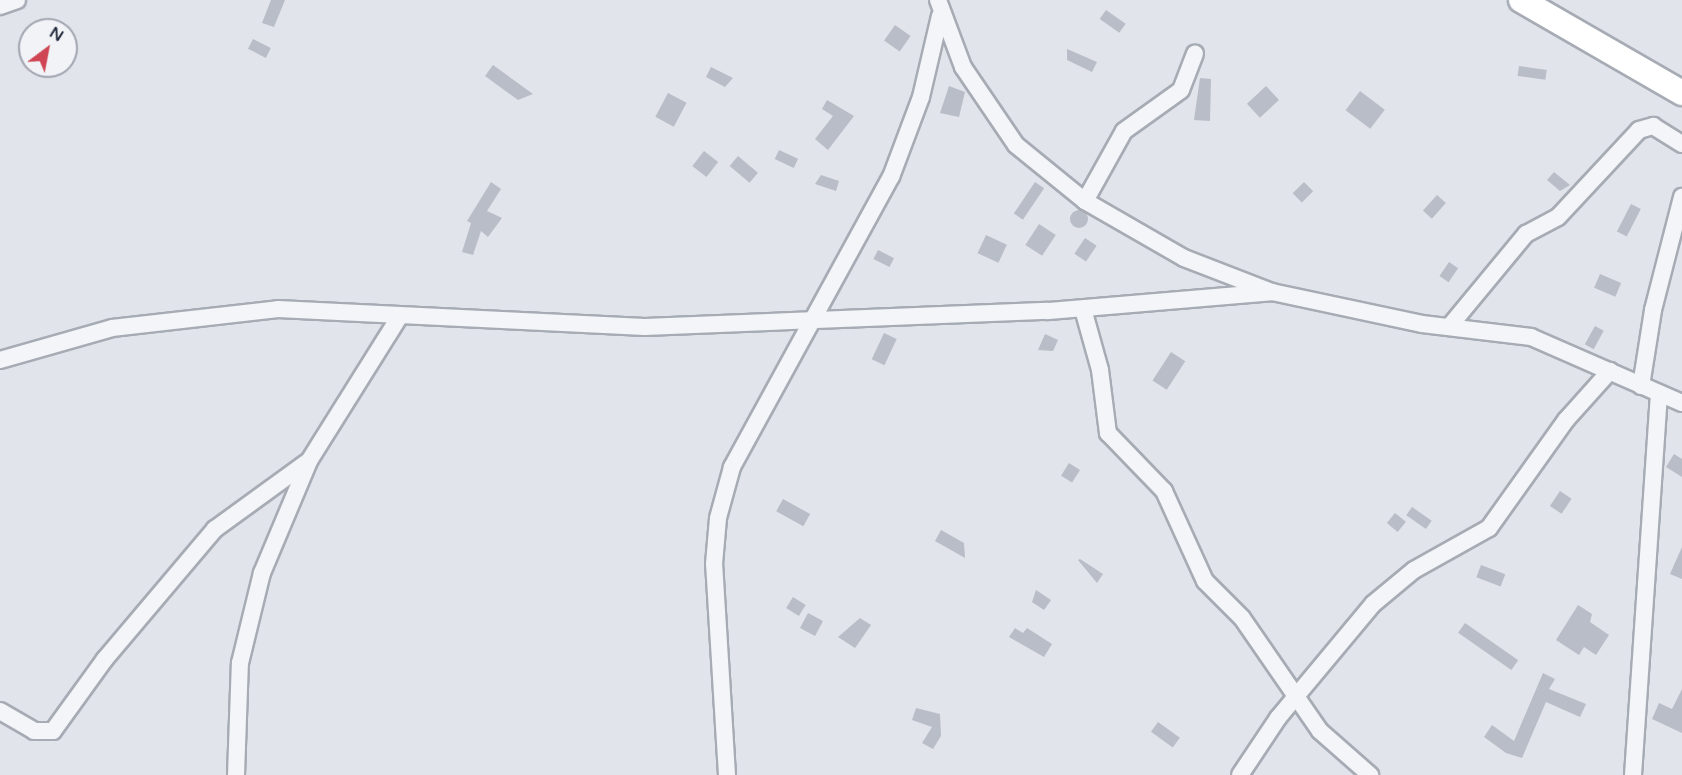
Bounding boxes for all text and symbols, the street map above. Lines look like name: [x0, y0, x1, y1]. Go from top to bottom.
north arrow: [18, 18, 78, 78]
text: N: [46, 23, 67, 46]

